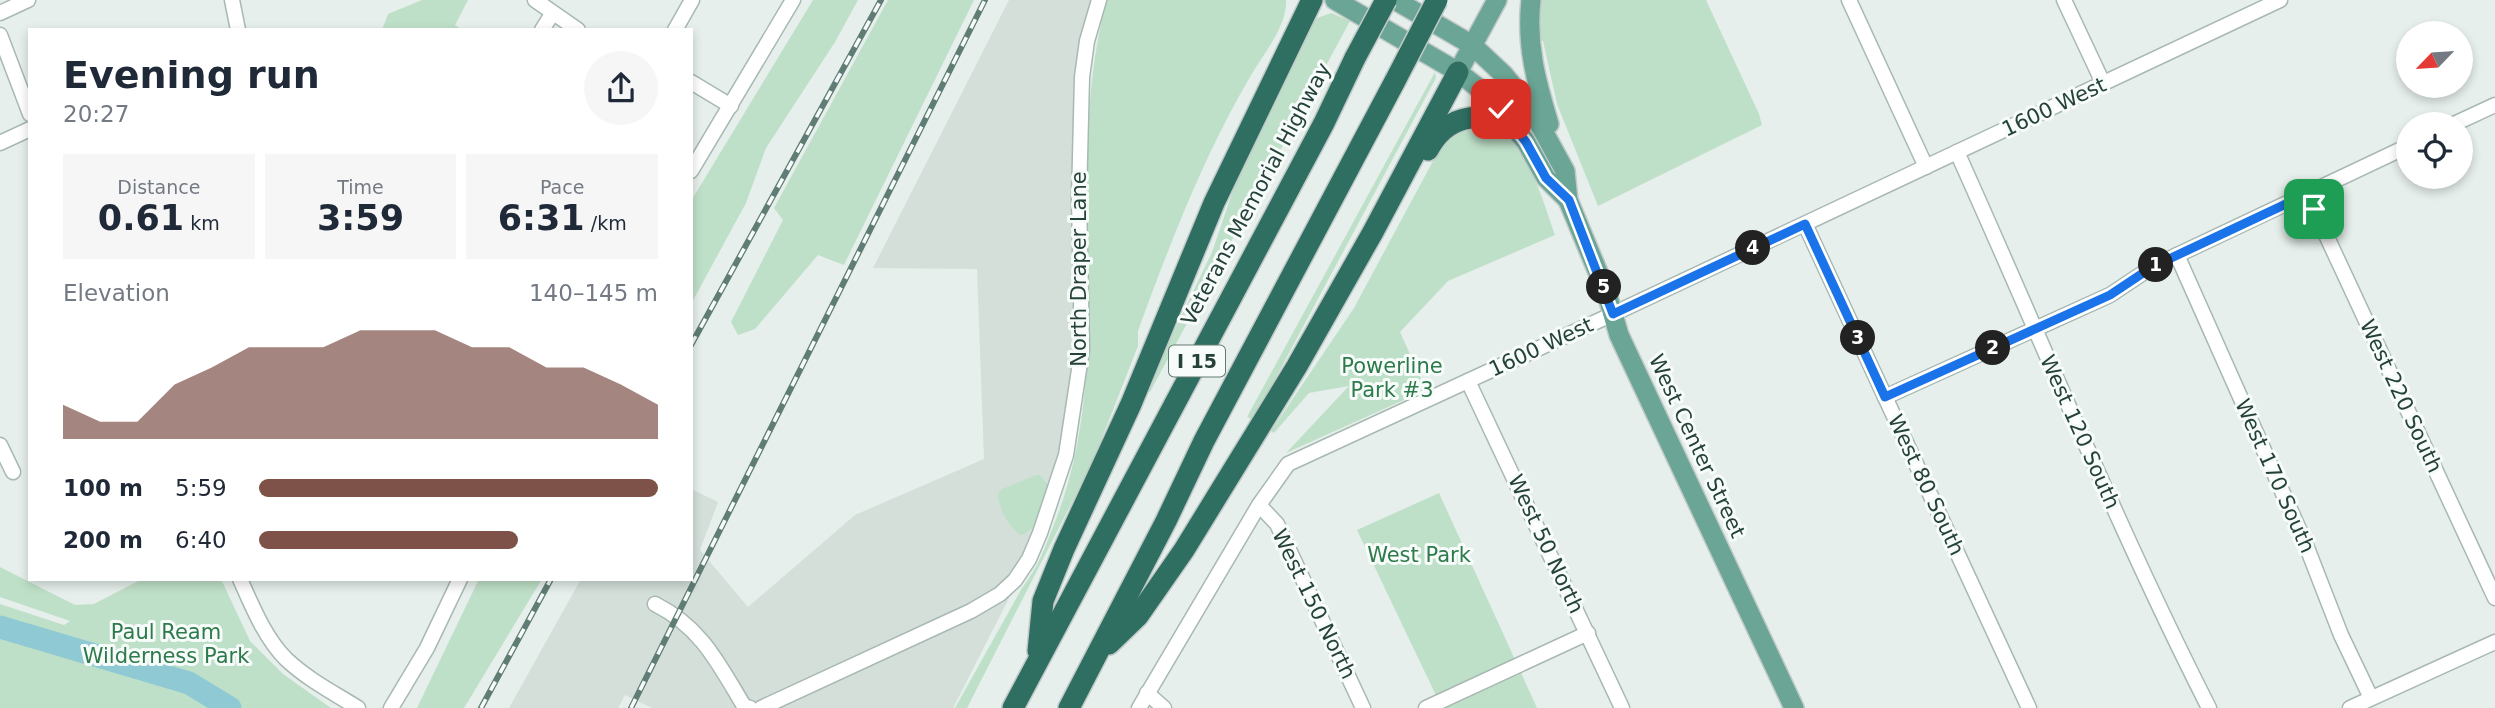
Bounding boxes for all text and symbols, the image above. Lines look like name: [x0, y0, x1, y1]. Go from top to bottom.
north arrow: [2396, 21, 2473, 98]
map controls: [2396, 21, 2473, 189]
button: share: [584, 51, 658, 125]
text: Evening run: [63, 53, 320, 97]
street label: Veterans Memorial Highway: [1176, 58, 1336, 330]
street label: 1600 West: [1998, 73, 2110, 141]
pin: [1471, 79, 1531, 139]
icon: check: [1482, 90, 1520, 128]
text: 20:27: [63, 101, 129, 127]
button: locate: [2396, 112, 2473, 189]
street label: North Draper Lane: [1067, 171, 1091, 367]
text: Distance: [117, 176, 200, 198]
text: Time: [337, 176, 384, 198]
text: Pace: [540, 176, 584, 198]
pin: [2284, 179, 2344, 239]
icon: arrive: [2295, 190, 2333, 228]
text: 0.61: [98, 198, 184, 238]
text: 3:59: [317, 198, 404, 238]
text: 6:31: [498, 198, 585, 238]
text: km: [184, 212, 220, 234]
text: /km: [585, 212, 627, 234]
pin: 4: [1736, 230, 1770, 266]
text: 4: [1746, 236, 1759, 258]
pin: 1: [2138, 247, 2174, 282]
text: 1: [2149, 253, 2162, 275]
pin: 5: [1586, 270, 1622, 304]
text: 5: [1597, 275, 1610, 297]
text: Elevation: [63, 280, 170, 306]
text: 140–145 m: [529, 280, 658, 306]
street label: 1600 West: [1485, 313, 1597, 381]
street label: West 220 South: [2355, 316, 2447, 476]
pin: 3: [1840, 320, 1876, 356]
text: 3: [1851, 326, 1864, 348]
pin: 2: [1976, 330, 2010, 366]
text: 2: [1986, 336, 1999, 358]
road number: I 15: [1169, 346, 1225, 376]
street label: West Center Street: [1644, 351, 1750, 541]
street label: West 120 South: [2035, 351, 2125, 513]
park label: Powerline Park #3: [1341, 354, 1443, 402]
street label: West 170 South: [2230, 395, 2320, 557]
street label: West 80 South: [1883, 411, 1969, 559]
street label: West 50 North: [1503, 471, 1589, 617]
text: 100 m: [63, 475, 143, 501]
text: 5:59: [175, 475, 227, 501]
street label: West 150 North: [1267, 525, 1361, 683]
text: 200 m: [63, 527, 143, 553]
text: 6:40: [175, 527, 227, 553]
park label: West Park: [1367, 543, 1472, 567]
park label: Paul Ream Wilderness Park: [83, 620, 250, 668]

